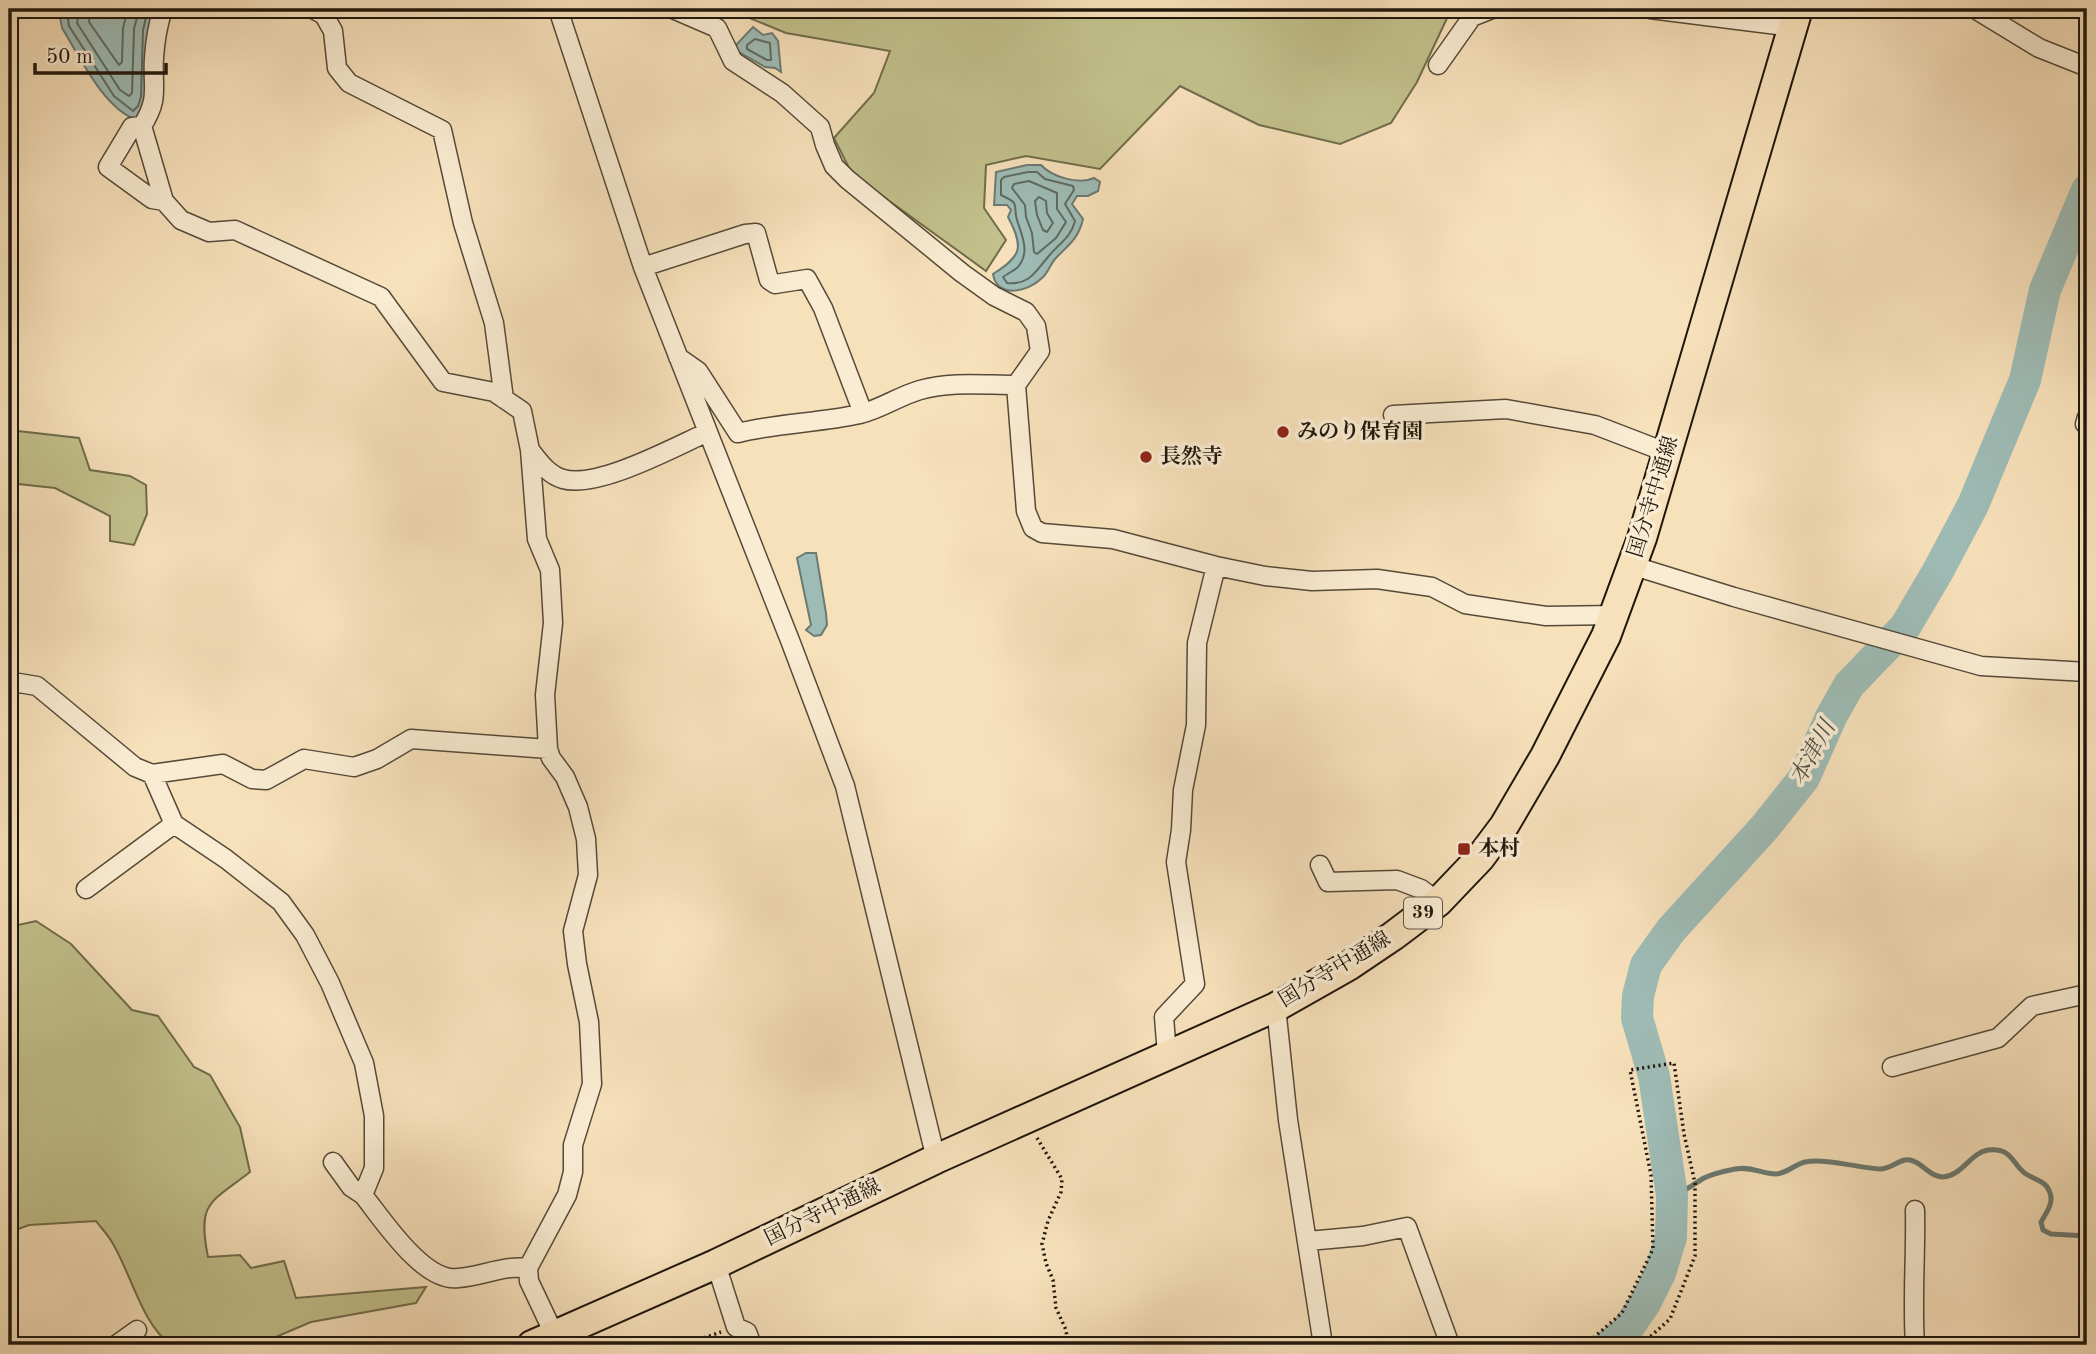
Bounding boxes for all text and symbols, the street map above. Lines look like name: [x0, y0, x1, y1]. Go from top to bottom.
scale bar: [35, 32, 166, 76]
text: 50 m: [46, 47, 93, 68]
place label: みのり保育園: [1297, 420, 1423, 443]
marker: みのり保育園: [1275, 424, 1291, 440]
street label: 国分寺中通線: [1624, 433, 1682, 560]
place label: 長然寺: [1160, 445, 1223, 468]
marker: 長然寺: [1138, 449, 1154, 465]
water label: 本津川: [1784, 714, 1841, 789]
place label: 本村: [1478, 837, 1520, 860]
marker: 本村: [1456, 841, 1472, 857]
road number: 39: [1404, 897, 1442, 928]
street label: 国分寺中通線: [1275, 927, 1394, 1011]
street label: 国分寺中通線: [761, 1174, 884, 1250]

